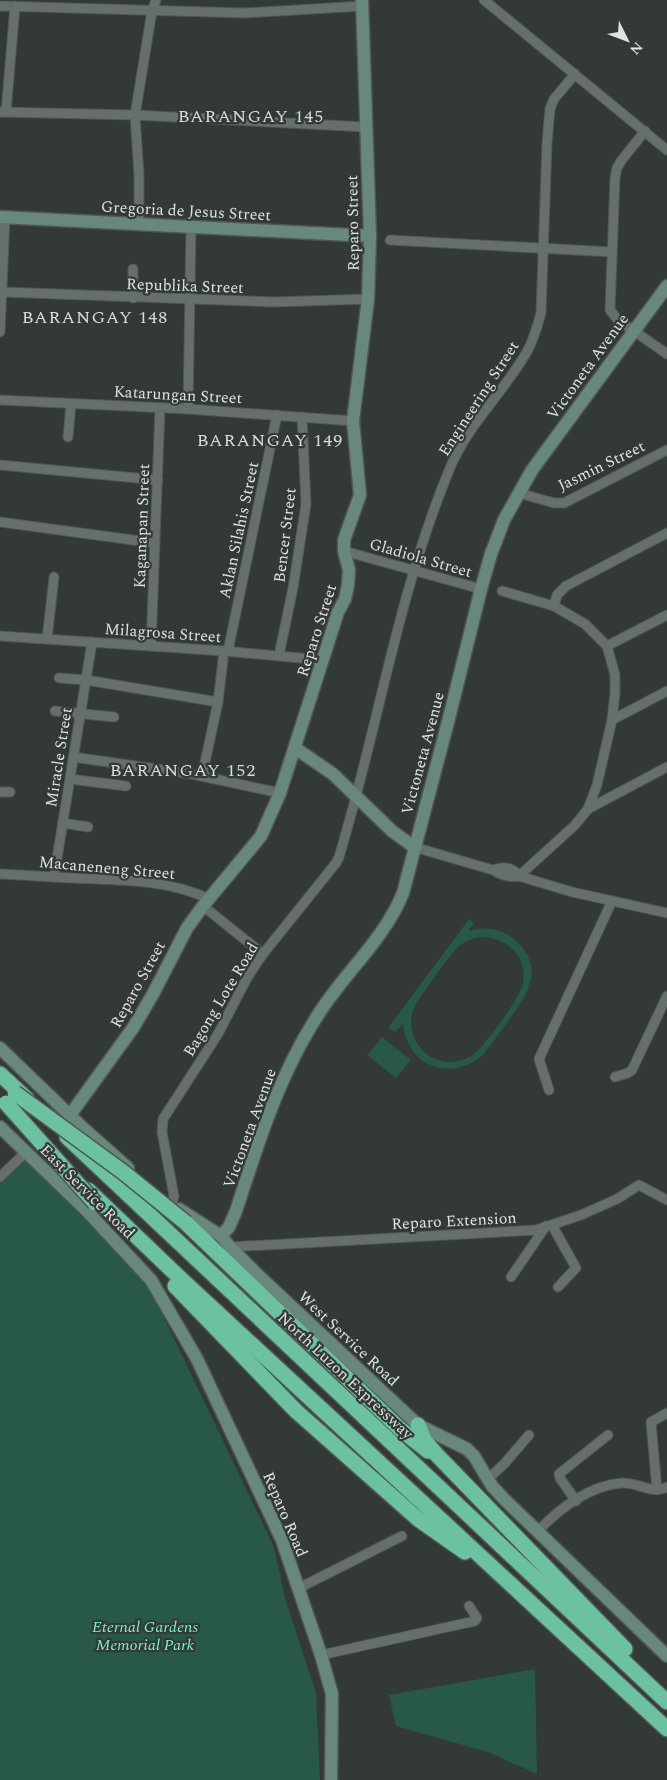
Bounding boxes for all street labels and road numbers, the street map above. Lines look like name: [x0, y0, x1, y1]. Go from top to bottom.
street label: Reparo Street: [340, 174, 366, 271]
street label: Gregoria de Jesus Street: [100, 195, 272, 227]
street label: Republika Street: [126, 272, 244, 300]
street label: Victoneta Avenue: [541, 308, 635, 425]
street label: Engineering Street: [432, 336, 525, 461]
street label: Katarungan Street: [113, 380, 243, 410]
street label: Jasmin Street: [554, 434, 649, 497]
street label: Aklan Silahis Street: [213, 459, 265, 601]
street label: Kaganapan Street: [128, 463, 156, 589]
street label: Bencer Street: [267, 486, 303, 584]
street label: Gladiola Street: [367, 532, 475, 584]
street label: Reparo Street: [291, 581, 343, 680]
street label: Milagrosa Street: [104, 617, 223, 649]
street label: Victoneta Avenue: [395, 689, 451, 817]
street label: Miracle Street: [39, 705, 79, 809]
street label: Macaneneng Street: [38, 850, 176, 886]
street label: Reparo Street: [104, 936, 172, 1032]
street label: Bagong Lote Road: [177, 938, 265, 1061]
street label: Victoneta Avenue: [217, 1065, 283, 1192]
street label: East Service Road: [34, 1139, 140, 1245]
street label: Reparo Extension: [391, 1206, 517, 1236]
street label: West Service Road: [292, 1285, 404, 1392]
street label: North Luzon Expressway: [272, 1306, 420, 1446]
street label: Reparo Road: [256, 1468, 314, 1561]

